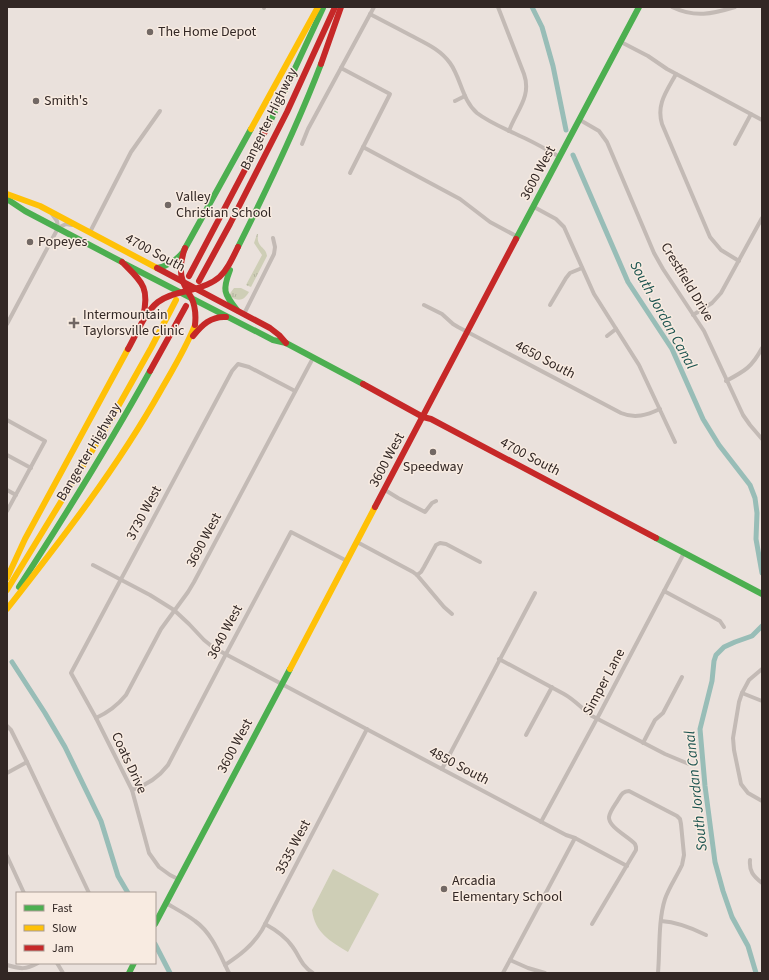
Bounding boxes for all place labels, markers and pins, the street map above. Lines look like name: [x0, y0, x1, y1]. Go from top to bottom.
place label: The Home Depot: [158, 22, 257, 42]
marker: The Home Depot: [145, 27, 155, 37]
place label: Smith's: [44, 91, 88, 111]
marker: Smith's: [31, 96, 41, 106]
place label: Valley Christian School: [176, 187, 272, 223]
marker: Valley Christian School: [163, 200, 173, 210]
place label: Popeyes: [38, 232, 87, 252]
marker: Popeyes: [25, 237, 35, 247]
place label: Intermountain Taylorsville Clinic: [83, 305, 185, 341]
marker: Intermountain Taylorsville Clinic: [68, 317, 80, 329]
marker: Speedway: [428, 447, 438, 457]
place label: Speedway: [403, 457, 464, 477]
place label: Arcadia Elementary School: [452, 871, 563, 907]
marker: Arcadia Elementary School: [439, 884, 449, 894]

